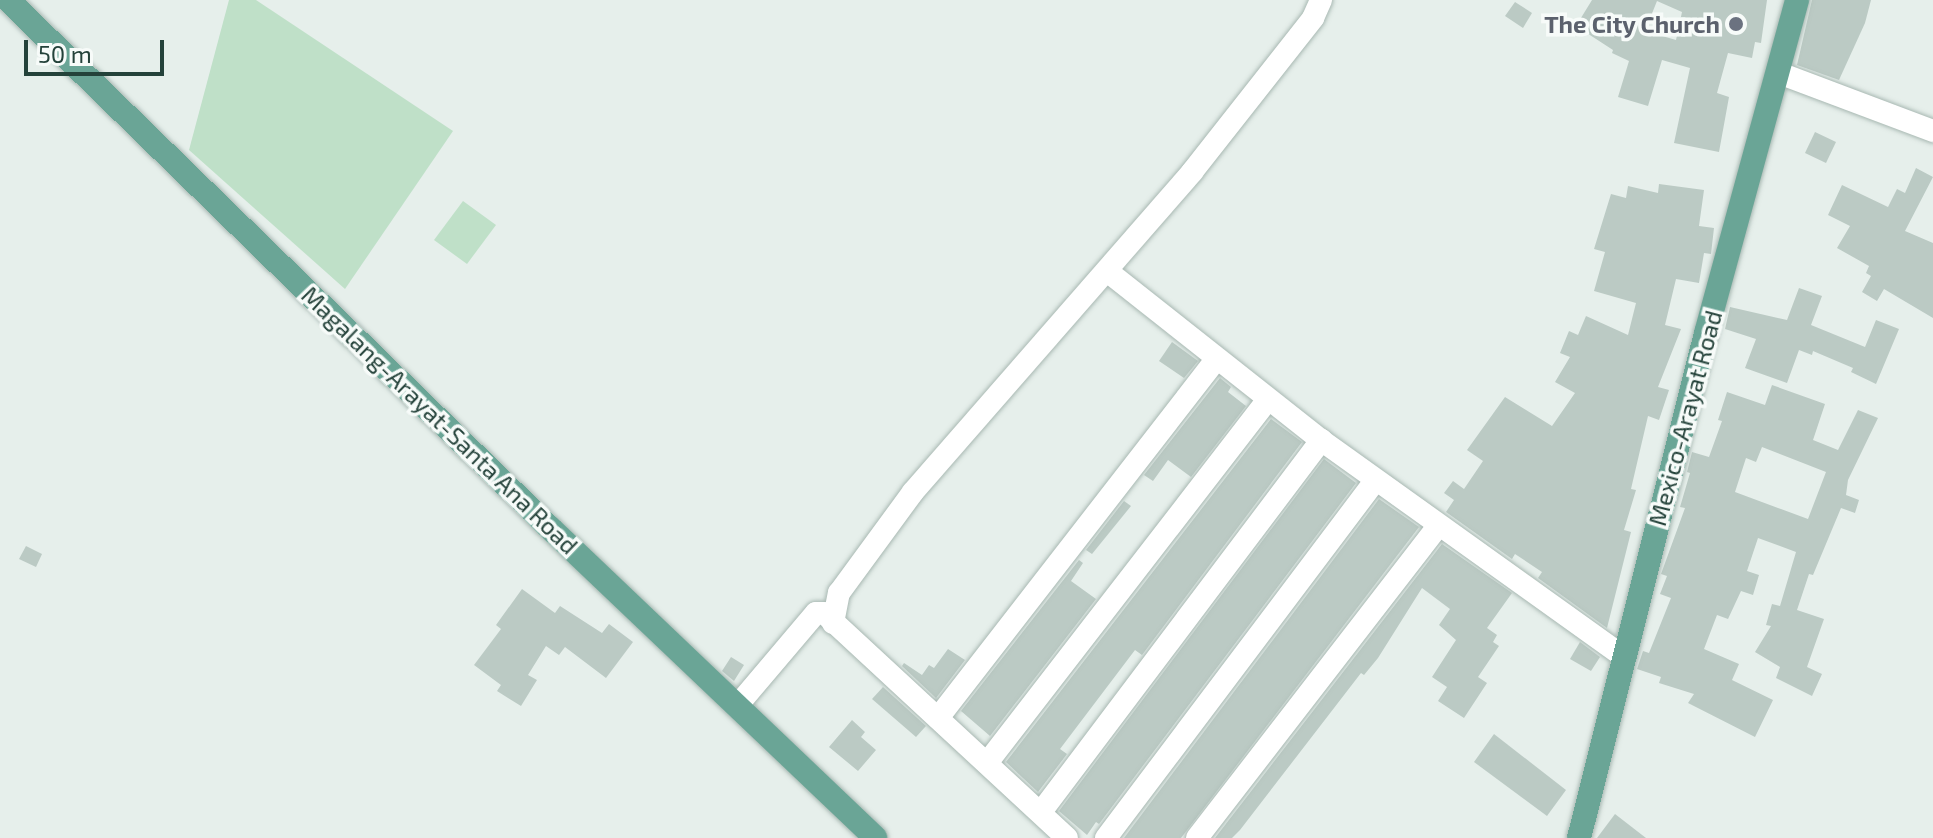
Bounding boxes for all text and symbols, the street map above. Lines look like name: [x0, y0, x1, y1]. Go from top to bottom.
place label: The City Church: [1544, 10, 1720, 38]
marker: The City Church: [1727, 15, 1745, 33]
scale bar: [28, 24, 168, 74]
text: 50 m: [38, 39, 92, 68]
street label: Magalang-Arayat-Santa Ana Road: [296, 280, 584, 560]
street label: Mexico-Arayat Road: [1642, 307, 1728, 529]

